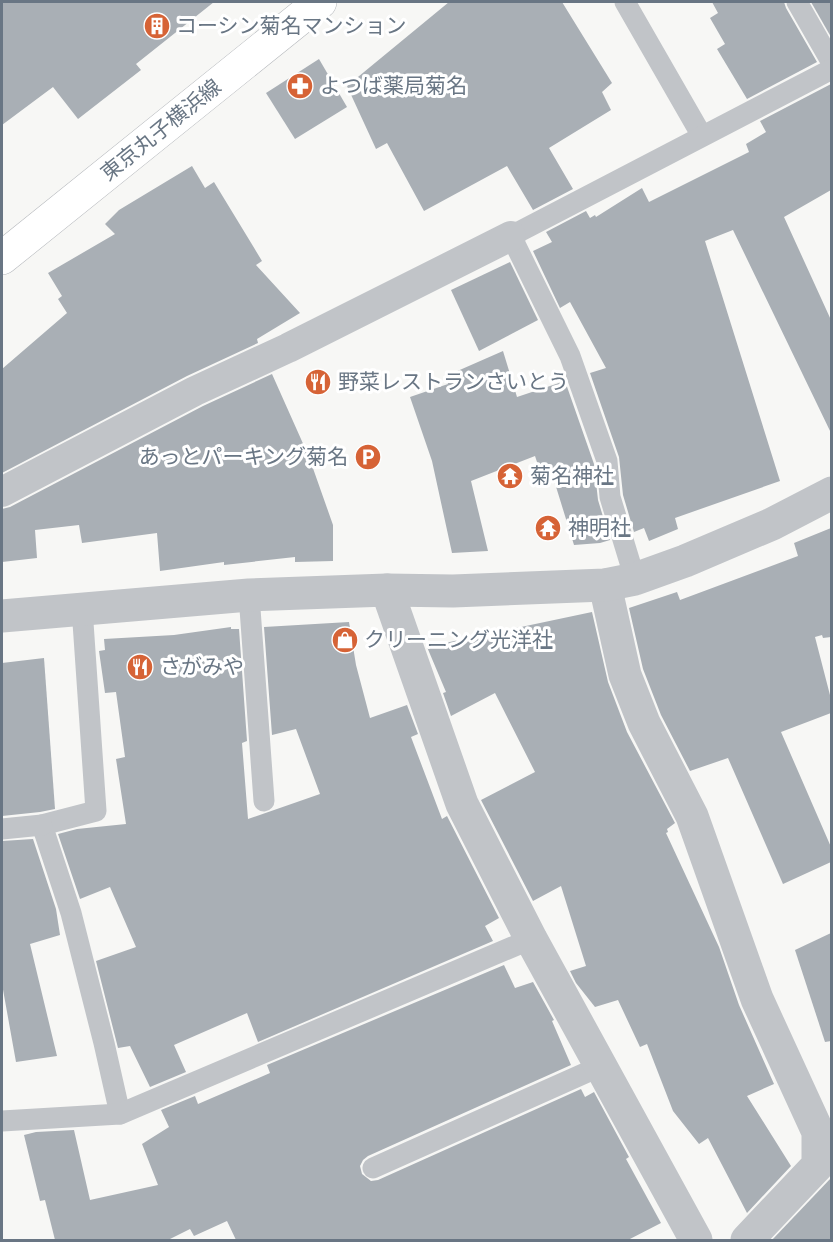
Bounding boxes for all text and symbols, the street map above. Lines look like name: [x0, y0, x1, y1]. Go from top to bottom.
building icon: コーシン菊名マンション: [142, 11, 172, 41]
place label: コーシン菊名マンション: [176, 13, 407, 38]
pharmacy icon: よつば薬局菊名: [285, 71, 315, 101]
place label: よつば薬局菊名: [320, 73, 467, 98]
street label: 東京丸子横浜線: [96, 74, 226, 186]
restaurant icon: 野菜レストランさいとう: [303, 367, 333, 397]
place label: 野菜レストランさいとう: [338, 369, 569, 394]
parking icon: あっとパーキング菊名: [353, 442, 383, 472]
place label: あっとパーキング菊名: [139, 444, 348, 469]
temple icon: 菊名神社: [495, 461, 525, 491]
place label: 菊名神社: [530, 463, 614, 488]
temple icon: 神明社: [533, 513, 563, 543]
place label: 神明社: [568, 515, 631, 540]
shop icon: クリーニング光洋社: [330, 625, 360, 655]
place label: クリーニング光洋社: [364, 627, 553, 652]
restaurant icon: さがみや: [125, 652, 155, 682]
place label: さがみや: [160, 654, 244, 679]

